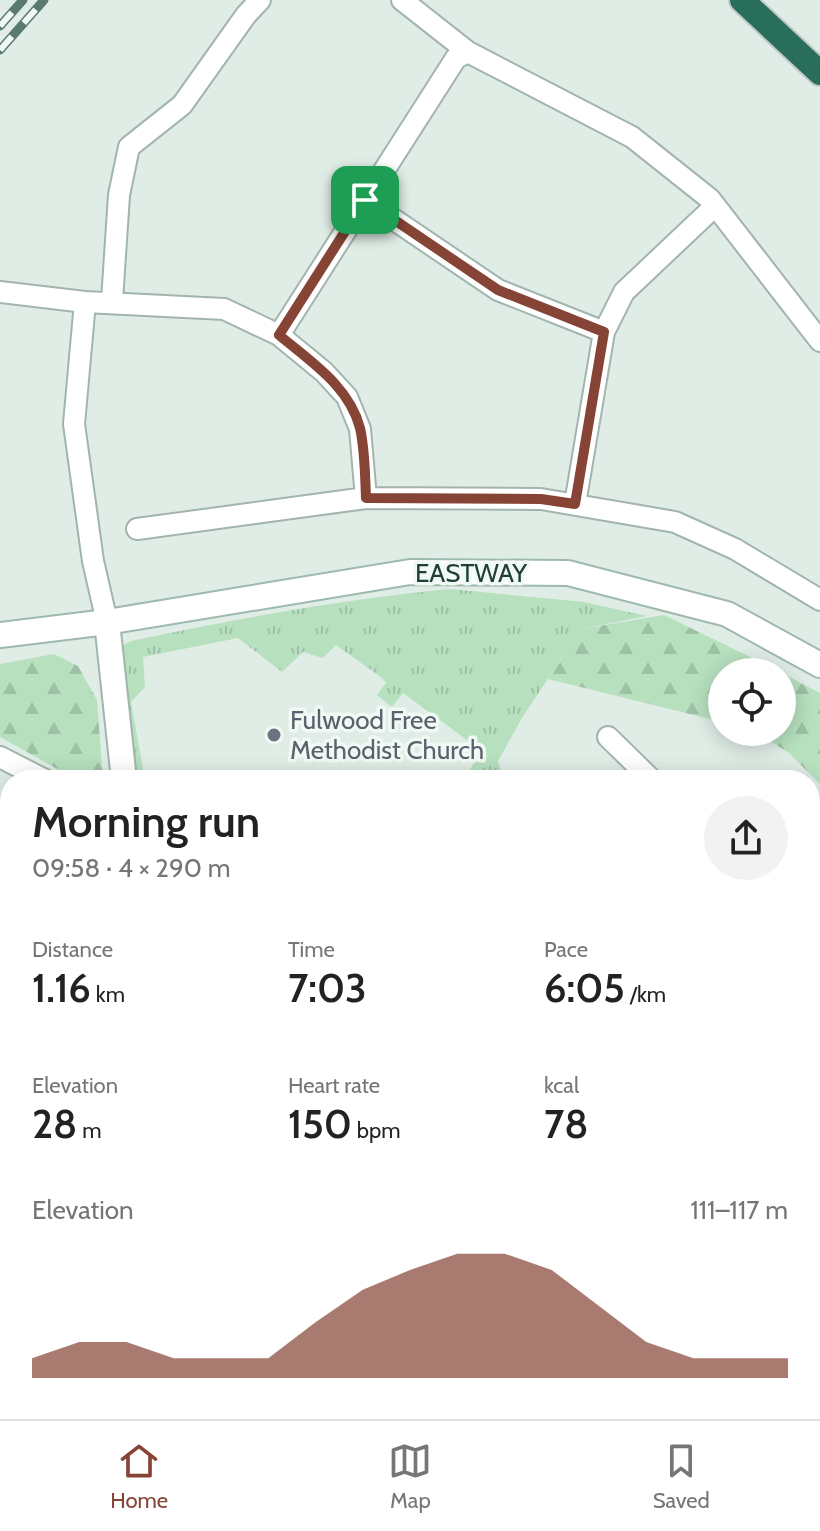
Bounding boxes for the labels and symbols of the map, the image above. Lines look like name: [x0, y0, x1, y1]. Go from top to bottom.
pin: [331, 166, 399, 234]
street label: EASTWAY: [415, 557, 527, 589]
place label: Fulwood Free Methodist Church: [290, 704, 484, 766]
marker: Fulwood Free Methodist Church: [265, 726, 283, 744]

